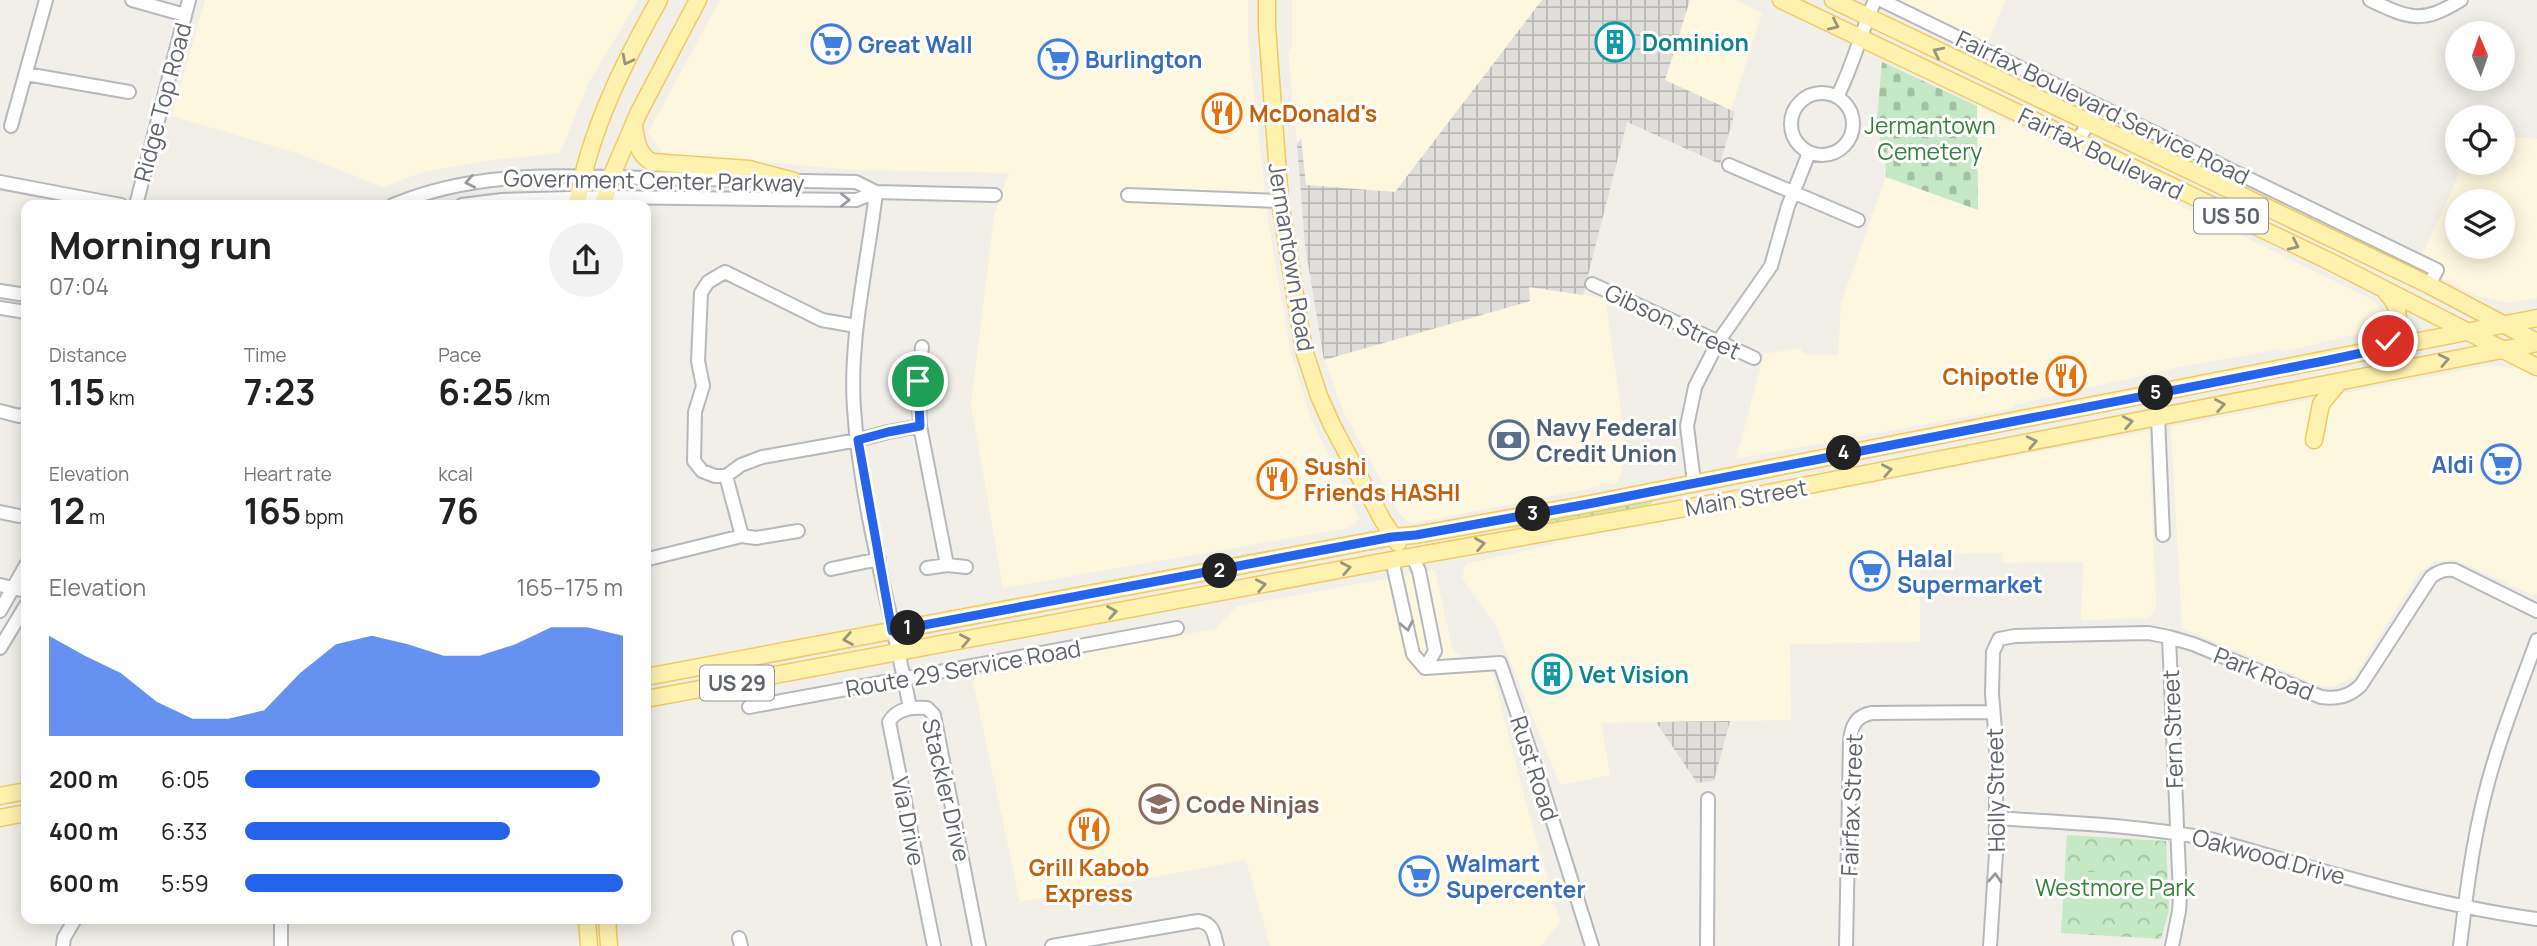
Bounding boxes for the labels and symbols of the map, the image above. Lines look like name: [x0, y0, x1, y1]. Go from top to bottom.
one-way arrow: [1827, 17, 1839, 31]
street label: Ridge Top Road: [125, 19, 199, 185]
building icon: Dominion: [1594, 21, 1636, 63]
north arrow: [2445, 21, 2515, 91]
supermarket icon: Great Wall: [810, 23, 852, 65]
street label: Fairfax Boulevard Service Road: [1952, 24, 2254, 190]
place label: Dominion: [1642, 26, 1749, 58]
place label: Great Wall: [858, 28, 973, 60]
supermarket icon: Burlington: [1037, 38, 1079, 80]
place label: Burlington: [1085, 43, 1202, 75]
one-way arrow: [1933, 46, 1945, 60]
one-way arrow: [621, 53, 635, 65]
restaurant icon: McDonald's: [1201, 92, 1243, 134]
place label: McDonald's: [1249, 97, 1377, 129]
street label: Fairfax Boulevard: [2014, 101, 2188, 205]
park label: Jermantown Cemetery: [1864, 109, 1996, 167]
street label: Jermantown Road: [1261, 160, 1323, 354]
street label: Government Center Parkway: [503, 161, 805, 199]
one-way arrow: [464, 173, 476, 188]
one-way arrow: [840, 192, 850, 208]
road number: US 50: [2194, 198, 2268, 234]
one-way arrow: [2287, 237, 2299, 251]
street label: Gibson Street: [1600, 276, 1746, 366]
pin: [2358, 311, 2418, 371]
pin: [888, 351, 948, 411]
one-way arrow: [2438, 354, 2450, 369]
restaurant icon: Chipotle: [2045, 355, 2087, 397]
place label: Chipotle: [1943, 360, 2039, 392]
pin: 5: [2138, 376, 2174, 410]
one-way arrow: [2214, 398, 2226, 413]
place label: Navy Federal Credit Union: [1536, 411, 1678, 469]
one-way arrow: [2122, 415, 2134, 430]
bank icon: Navy Federal Credit Union: [1488, 419, 1530, 461]
pin: 4: [1826, 435, 1862, 470]
one-way arrow: [2026, 436, 2038, 451]
supermarket icon: Aldi: [2480, 443, 2522, 485]
place label: Aldi: [2431, 448, 2474, 480]
place label: Sushi Friends HASHI: [1304, 450, 1460, 508]
restaurant icon: Sushi Friends HASHI: [1256, 458, 1298, 500]
one-way arrow: [1881, 463, 1893, 478]
street label: Main Street: [1683, 471, 1809, 523]
pin: 3: [1516, 496, 1550, 532]
one-way arrow: [1474, 537, 1486, 552]
place label: Halal Supermarket: [1897, 542, 2043, 600]
supermarket icon: Halal Supermarket: [1849, 550, 1891, 592]
pin: 2: [1202, 554, 1238, 588]
one-way arrow: [1340, 562, 1352, 577]
one-way arrow: [1255, 579, 1267, 594]
one-way arrow: [1107, 605, 1118, 620]
pin: 1: [890, 610, 926, 646]
one-way arrow: [1399, 620, 1414, 632]
one-way arrow: [842, 631, 854, 646]
street label: Route 29 Service Road: [843, 632, 1083, 704]
one-way arrow: [959, 633, 971, 648]
street label: Park Road: [2209, 639, 2319, 707]
building icon: Vet Vision: [1531, 653, 1573, 695]
place label: Vet Vision: [1579, 658, 1689, 690]
road number: US 29: [700, 666, 774, 700]
street label: Fern Street: [2154, 669, 2190, 789]
street label: Rust Road: [1503, 711, 1567, 825]
street label: Stackler Drive: [915, 715, 979, 865]
street label: Holly Street: [1978, 728, 2012, 852]
street label: Fairfax Street: [1833, 733, 1869, 877]
street label: Via Drive: [885, 774, 933, 868]
school or university icon: Code Ninjas: [1138, 783, 1180, 825]
place label: Code Ninjas: [1186, 788, 1320, 820]
restaurant icon: Grill Kabob Express: [1068, 808, 1110, 850]
street label: Oakwood Drive: [2189, 820, 2349, 892]
place label: Walmart Supercenter: [1446, 847, 1586, 905]
place label: Grill Kabob Express: [1029, 851, 1149, 909]
supermarket icon: Walmart Supercenter: [1398, 855, 1440, 897]
park label: Westmore Park: [2035, 871, 2196, 903]
one-way arrow: [1987, 872, 2002, 883]

